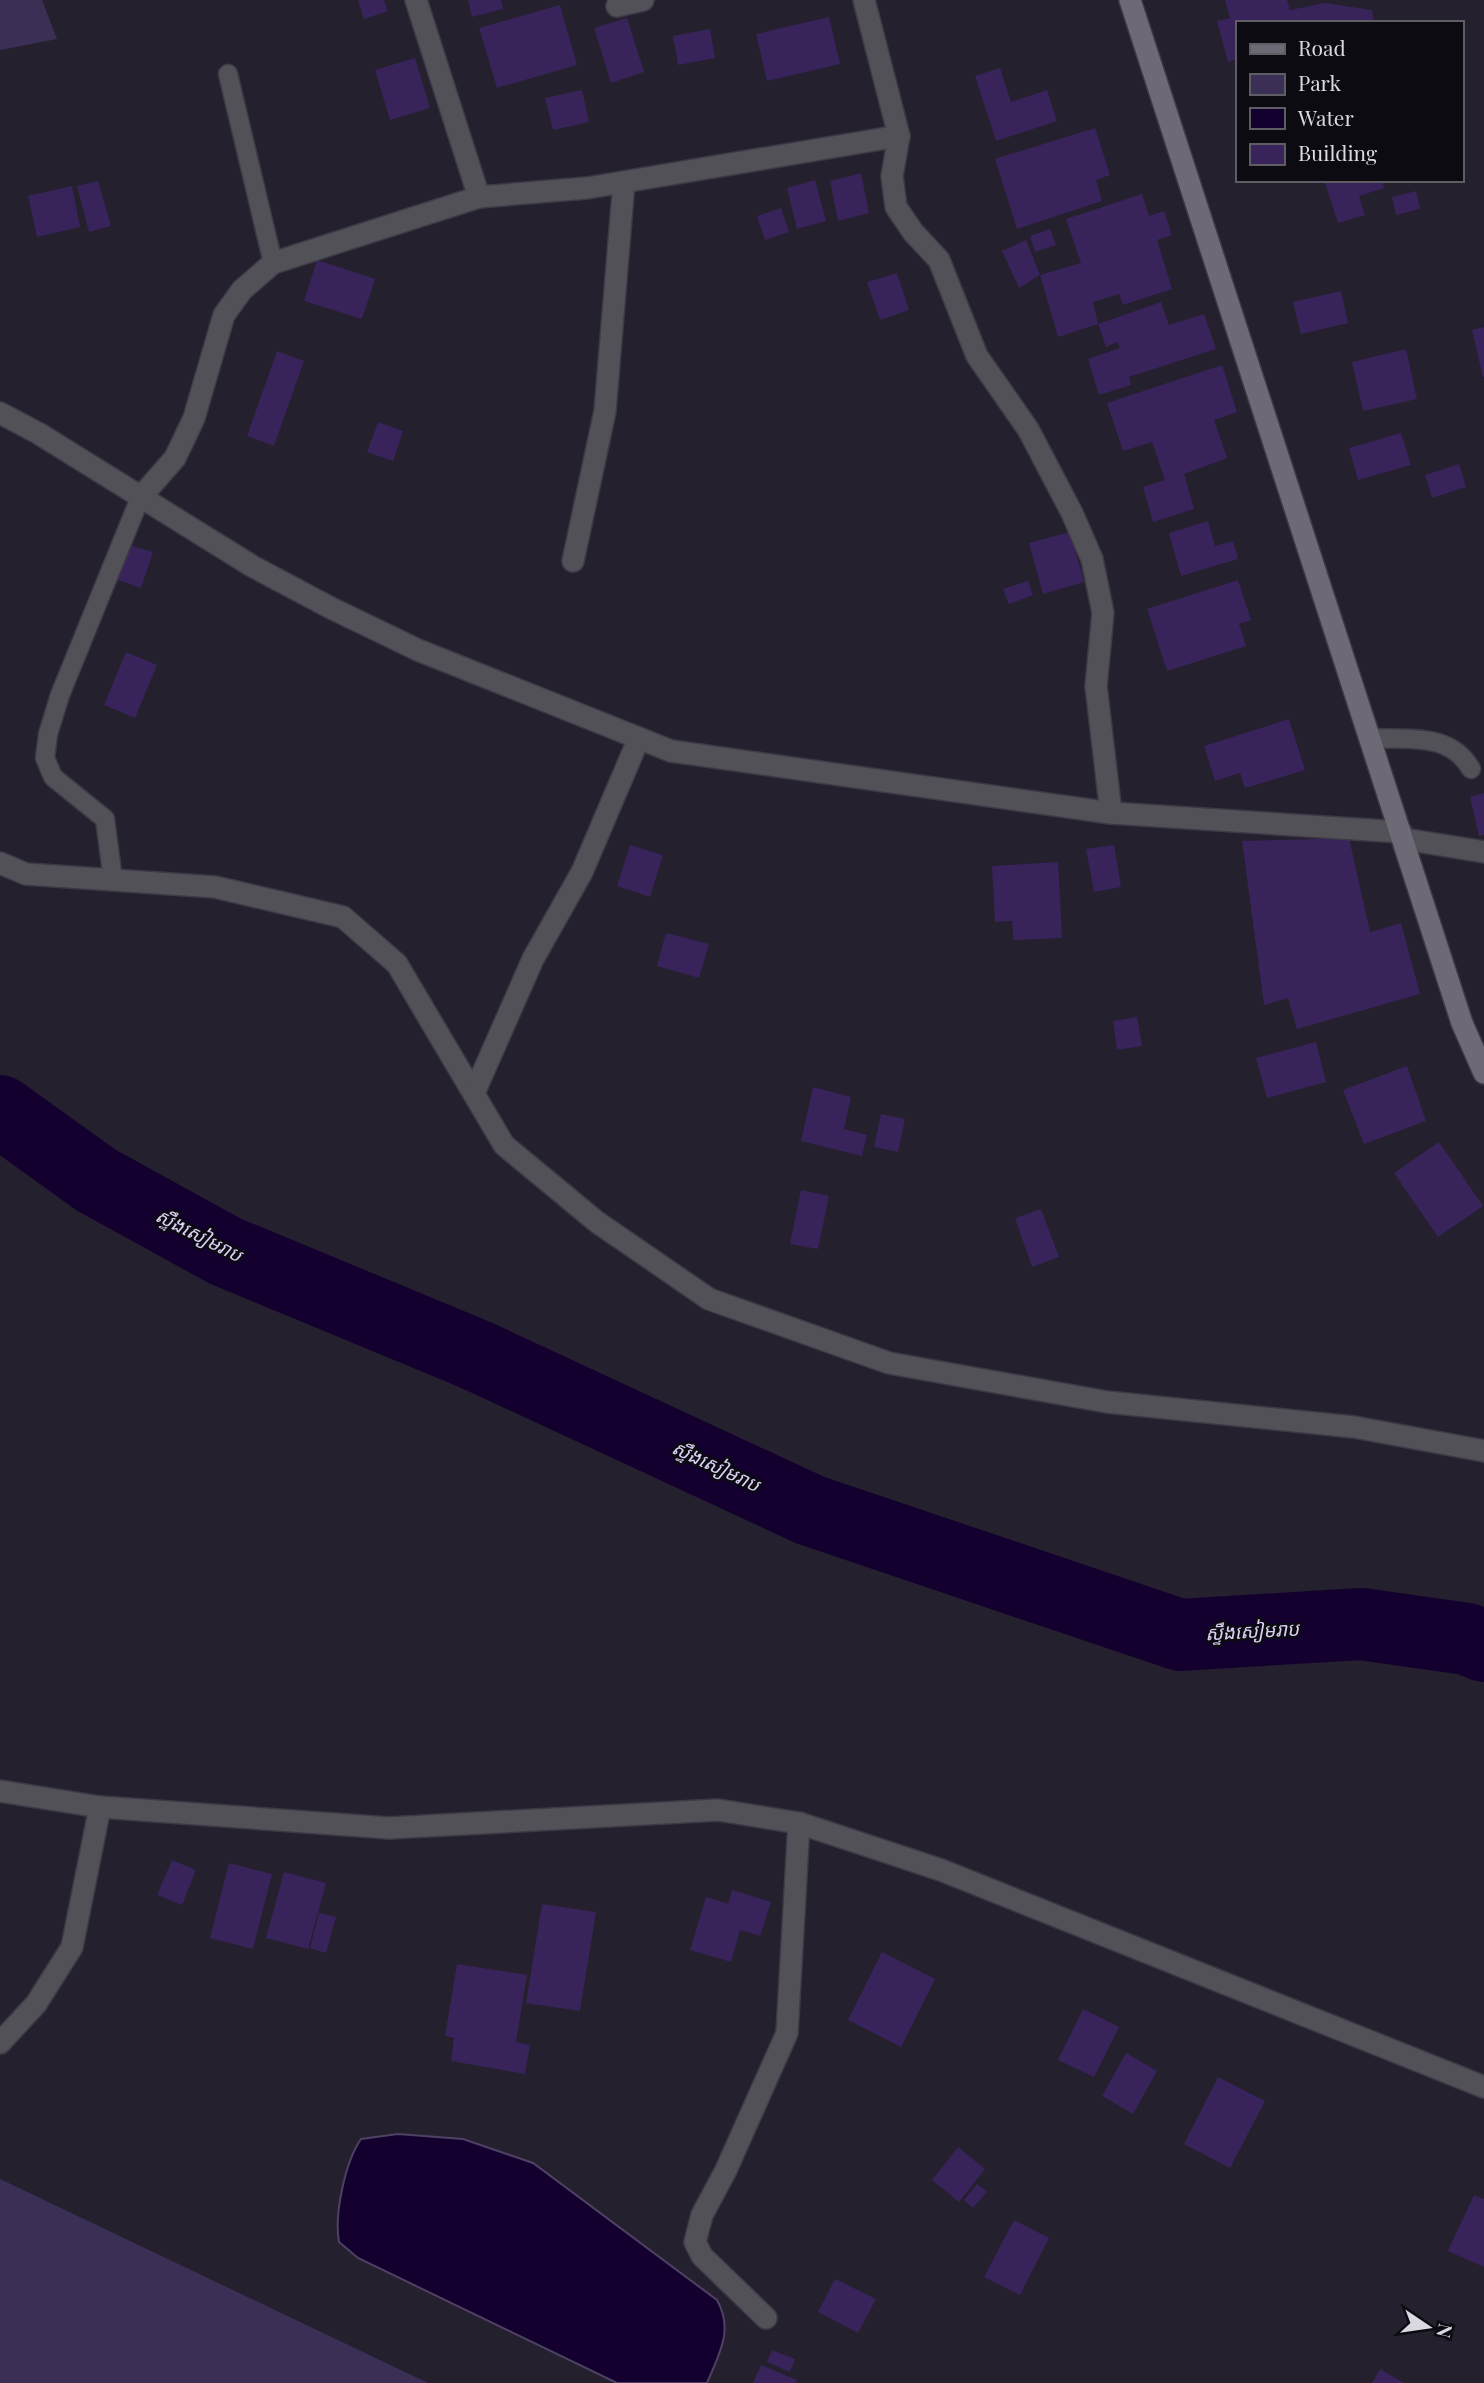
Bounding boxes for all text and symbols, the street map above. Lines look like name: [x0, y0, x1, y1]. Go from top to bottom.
legend: [1236, 21, 1463, 182]
text: Road: [1298, 33, 1346, 61]
text: Park: [1298, 68, 1342, 96]
text: Water: [1297, 103, 1354, 131]
text: Building: [1298, 138, 1377, 166]
water label: ស្ទឹងសៀមរាប: [151, 1201, 249, 1268]
water label: ស្ទឹងសៀមរាប: [668, 1433, 766, 1498]
water label: ស្ទឹងសៀមរាប: [1204, 1614, 1302, 1646]
north arrow: [1393, 2292, 1463, 2362]
text: N: [1431, 2321, 1460, 2341]

